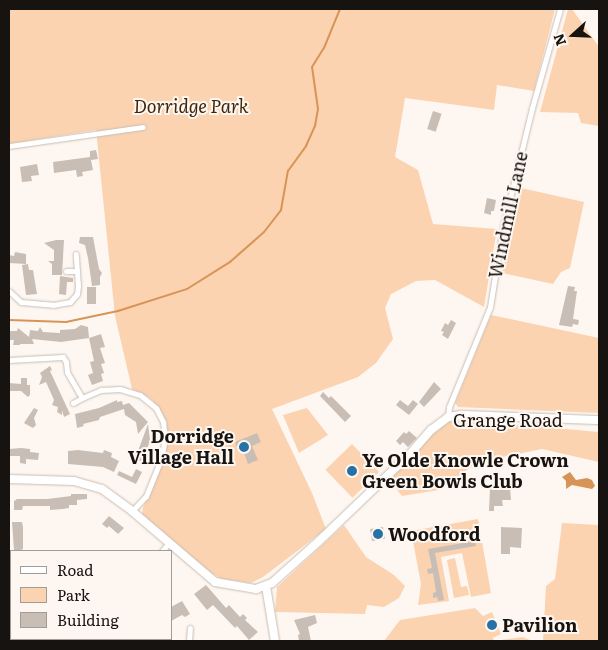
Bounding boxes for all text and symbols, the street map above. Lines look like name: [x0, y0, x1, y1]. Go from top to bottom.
north arrow: [548, 10, 598, 60]
text: N: [547, 31, 570, 49]
park label: Dorridge Park: [133, 95, 249, 117]
street label: Windmill Lane: [484, 150, 532, 280]
street label: Grange Road: [453, 409, 563, 431]
place label: Dorridge Village Hall: [128, 426, 234, 468]
marker: Dorridge Village Hall: [238, 441, 250, 453]
place label: Ye Olde Knowle Crown Green Bowls Club: [362, 450, 569, 492]
marker: Ye Olde Knowle Crown Green Bowls Club: [346, 465, 358, 477]
place label: Woodford: [388, 523, 481, 545]
marker: Woodford: [372, 528, 384, 540]
legend: [10, 550, 172, 640]
text: Road: [57, 558, 93, 581]
text: Park: [57, 583, 90, 606]
text: Building: [57, 608, 119, 631]
place label: Pavilion: [502, 614, 578, 636]
marker: Pavilion: [486, 619, 498, 631]

